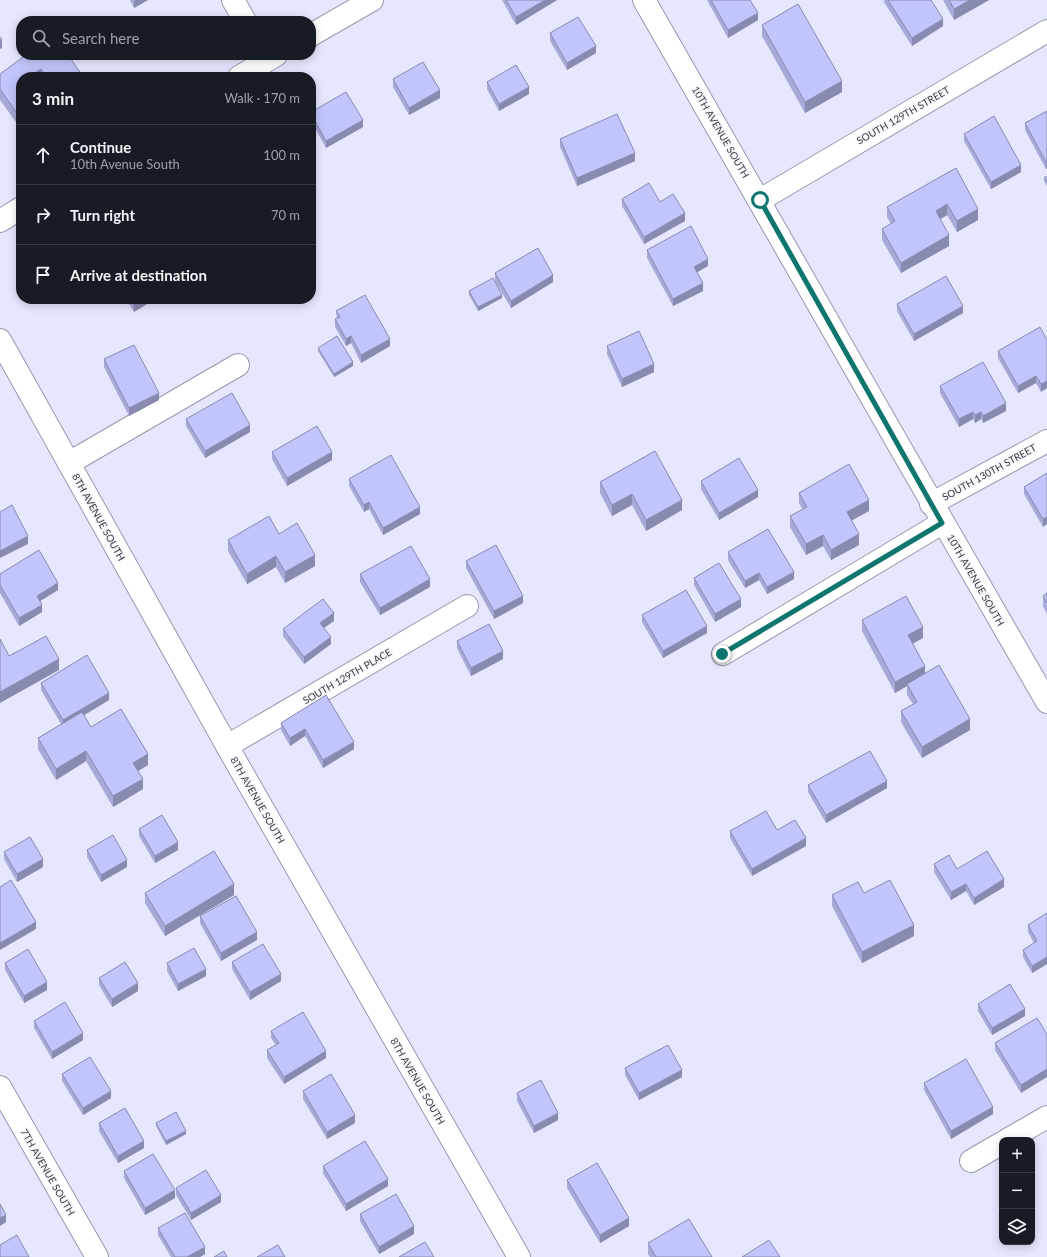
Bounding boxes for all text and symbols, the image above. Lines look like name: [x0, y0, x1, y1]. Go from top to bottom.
search box: [16, 16, 316, 60]
icon: search: [30, 27, 52, 49]
text: Search here: [62, 29, 139, 47]
street label: SOUTH 129TH STREET: [854, 83, 952, 147]
street label: 10TH AVENUE SOUTH: [690, 84, 752, 180]
text: 3 min: [32, 88, 74, 109]
text: Walk · 170 m: [224, 90, 300, 106]
text: Continue: [70, 138, 131, 156]
icon: ahead: [32, 144, 54, 166]
text: 100 m: [263, 147, 300, 163]
text: 10th Avenue South: [70, 156, 180, 172]
route start: [751, 191, 769, 209]
icon: right: [32, 204, 54, 226]
text: Turn right: [70, 206, 135, 224]
text: 70 m: [271, 207, 300, 223]
icon: arrive: [32, 264, 54, 286]
text: Arrive at destination: [70, 266, 207, 284]
street label: SOUTH 130TH STREET: [940, 441, 1038, 503]
street label: 8TH AVENUE SOUTH: [70, 471, 128, 563]
street label: 10TH AVENUE SOUTH: [945, 532, 1007, 628]
route end: [713, 645, 731, 663]
street label: SOUTH 129TH PLACE: [300, 646, 394, 706]
street label: 8TH AVENUE SOUTH: [228, 755, 288, 845]
street label: 8TH AVENUE SOUTH: [388, 1036, 448, 1126]
street label: 7TH AVENUE SOUTH: [18, 1127, 78, 1217]
map controls: [999, 1137, 1035, 1245]
button: +: [999, 1137, 1035, 1173]
button: −: [999, 1173, 1035, 1209]
button: layers: [999, 1209, 1035, 1245]

